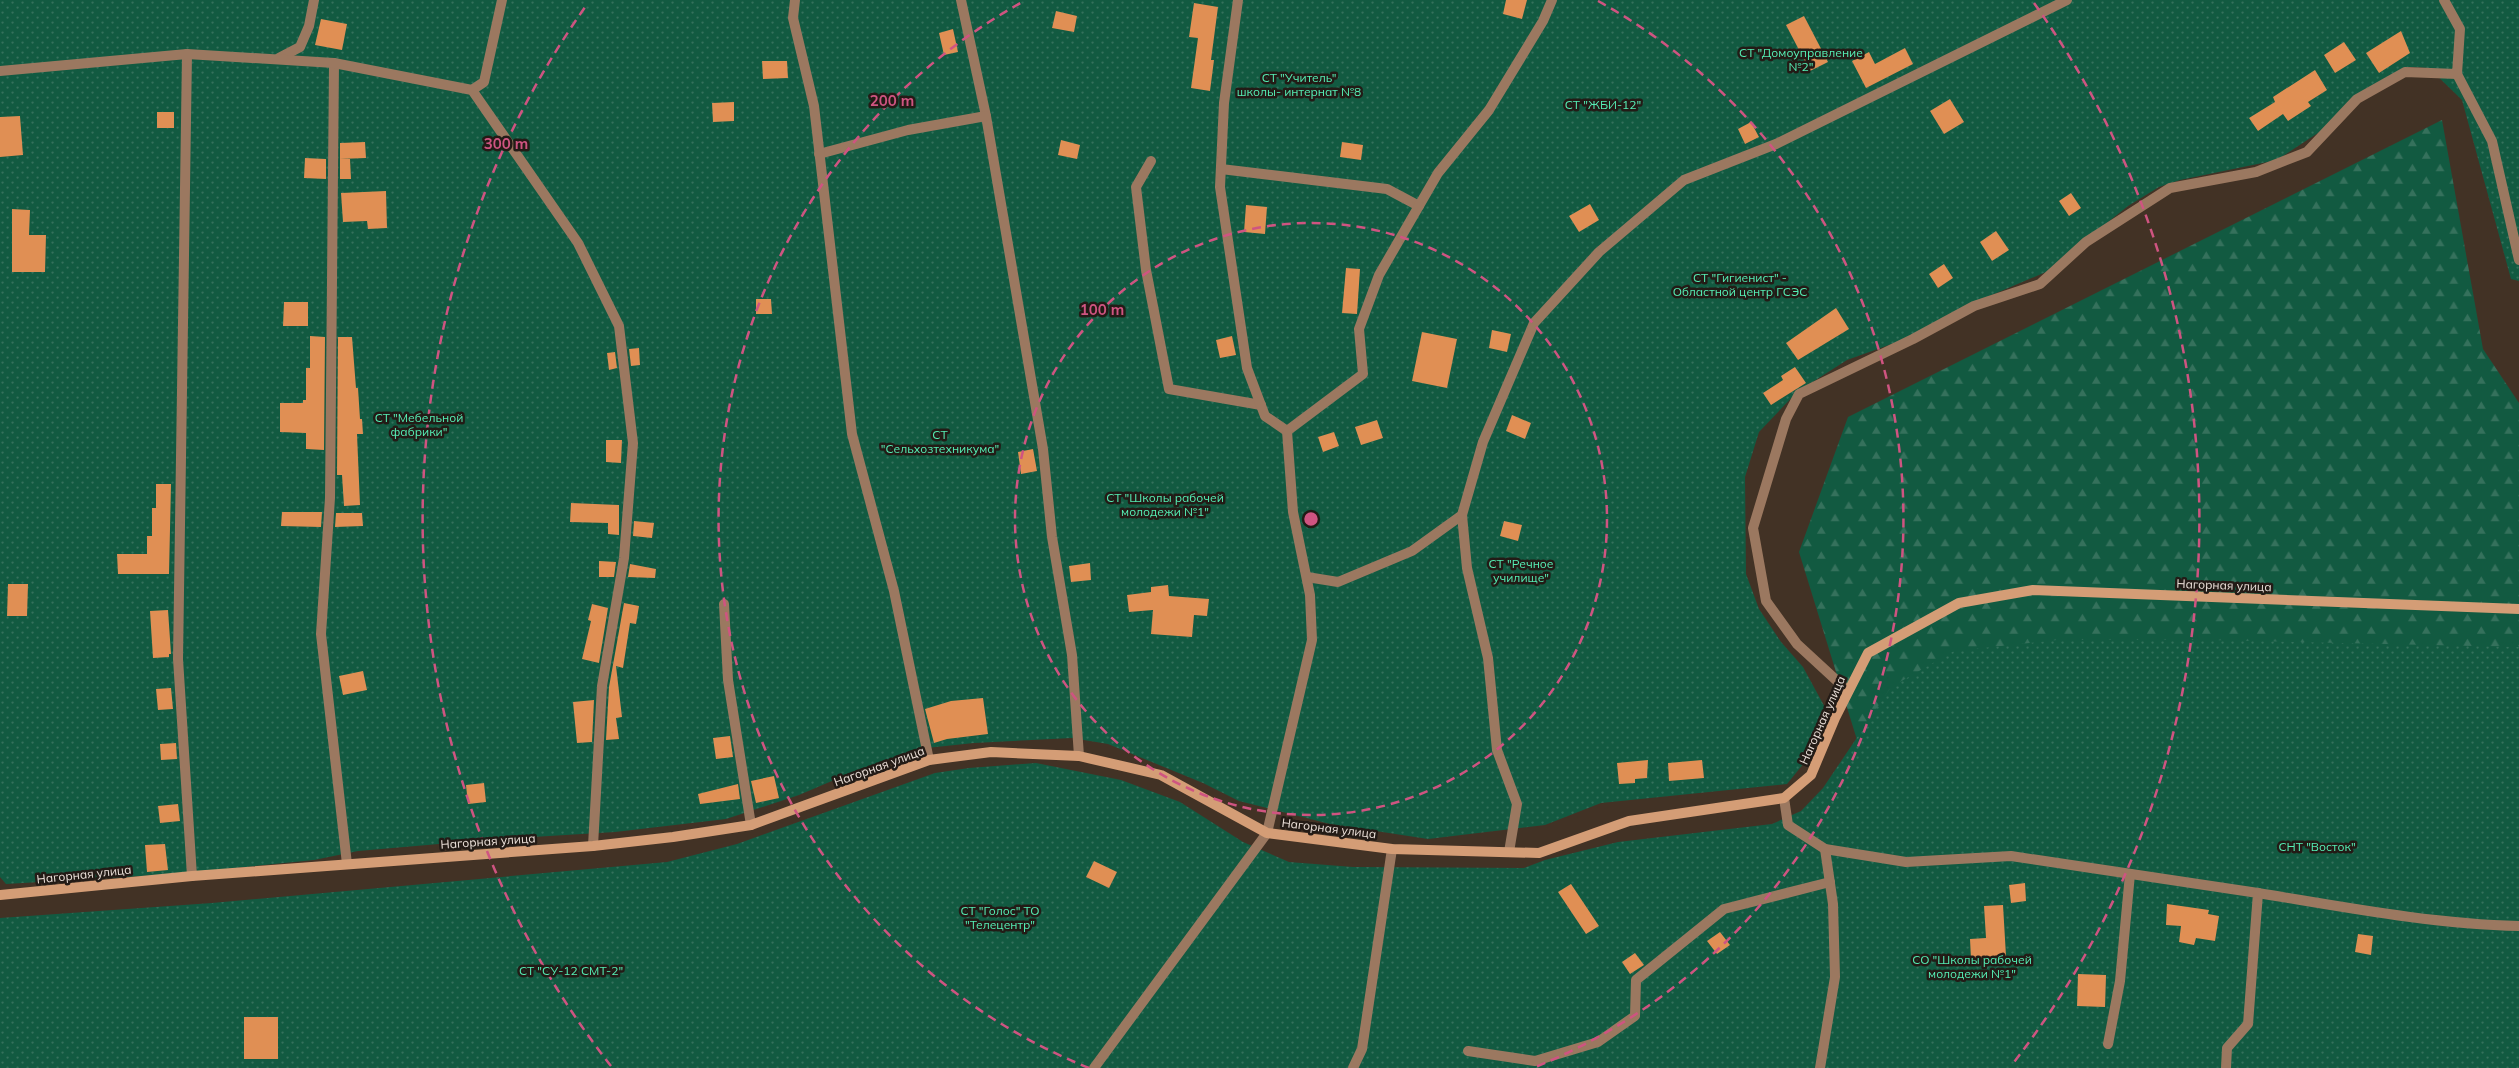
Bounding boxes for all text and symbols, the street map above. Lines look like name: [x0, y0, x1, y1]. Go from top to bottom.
park label: СТ "Домоуправление №2": [1739, 45, 1863, 74]
park label: СТ "Учитель" школы- интернат №8: [1237, 70, 1361, 99]
text: 200 m: [870, 91, 914, 110]
park label: СТ "ЖБИ-12": [1565, 97, 1641, 112]
text: 300 m: [484, 134, 528, 153]
park label: СТ "Гигиенист" - Областной центр ГСЭС: [1673, 270, 1807, 299]
text: 100 m: [1080, 300, 1124, 319]
park label: СТ "Мебельной фабрики": [375, 410, 463, 439]
park label: СТ "Сельхозтехникума": [881, 427, 999, 456]
park label: СТ "Школы рабочей молодежи №1": [1106, 490, 1224, 519]
centre of rings: [1302, 510, 1320, 528]
park label: СТ "Речное училище": [1489, 556, 1554, 585]
street label: Нагорная улица: [2176, 576, 2272, 594]
street label: Нагорная улица: [1796, 673, 1848, 767]
street label: Нагорная улица: [832, 743, 926, 789]
street label: Нагорная улица: [1281, 815, 1377, 841]
street label: Нагорная улица: [440, 830, 536, 852]
park label: СНТ "Восток": [2278, 839, 2356, 854]
street label: Нагорная улица: [36, 862, 132, 886]
park label: СТ "Голос" ТО "Телецентр": [960, 903, 1040, 932]
park label: СО "Школы рабочей молодежи №1": [1912, 952, 2032, 981]
park label: СТ "СУ-12 СМТ-2": [519, 963, 623, 978]

